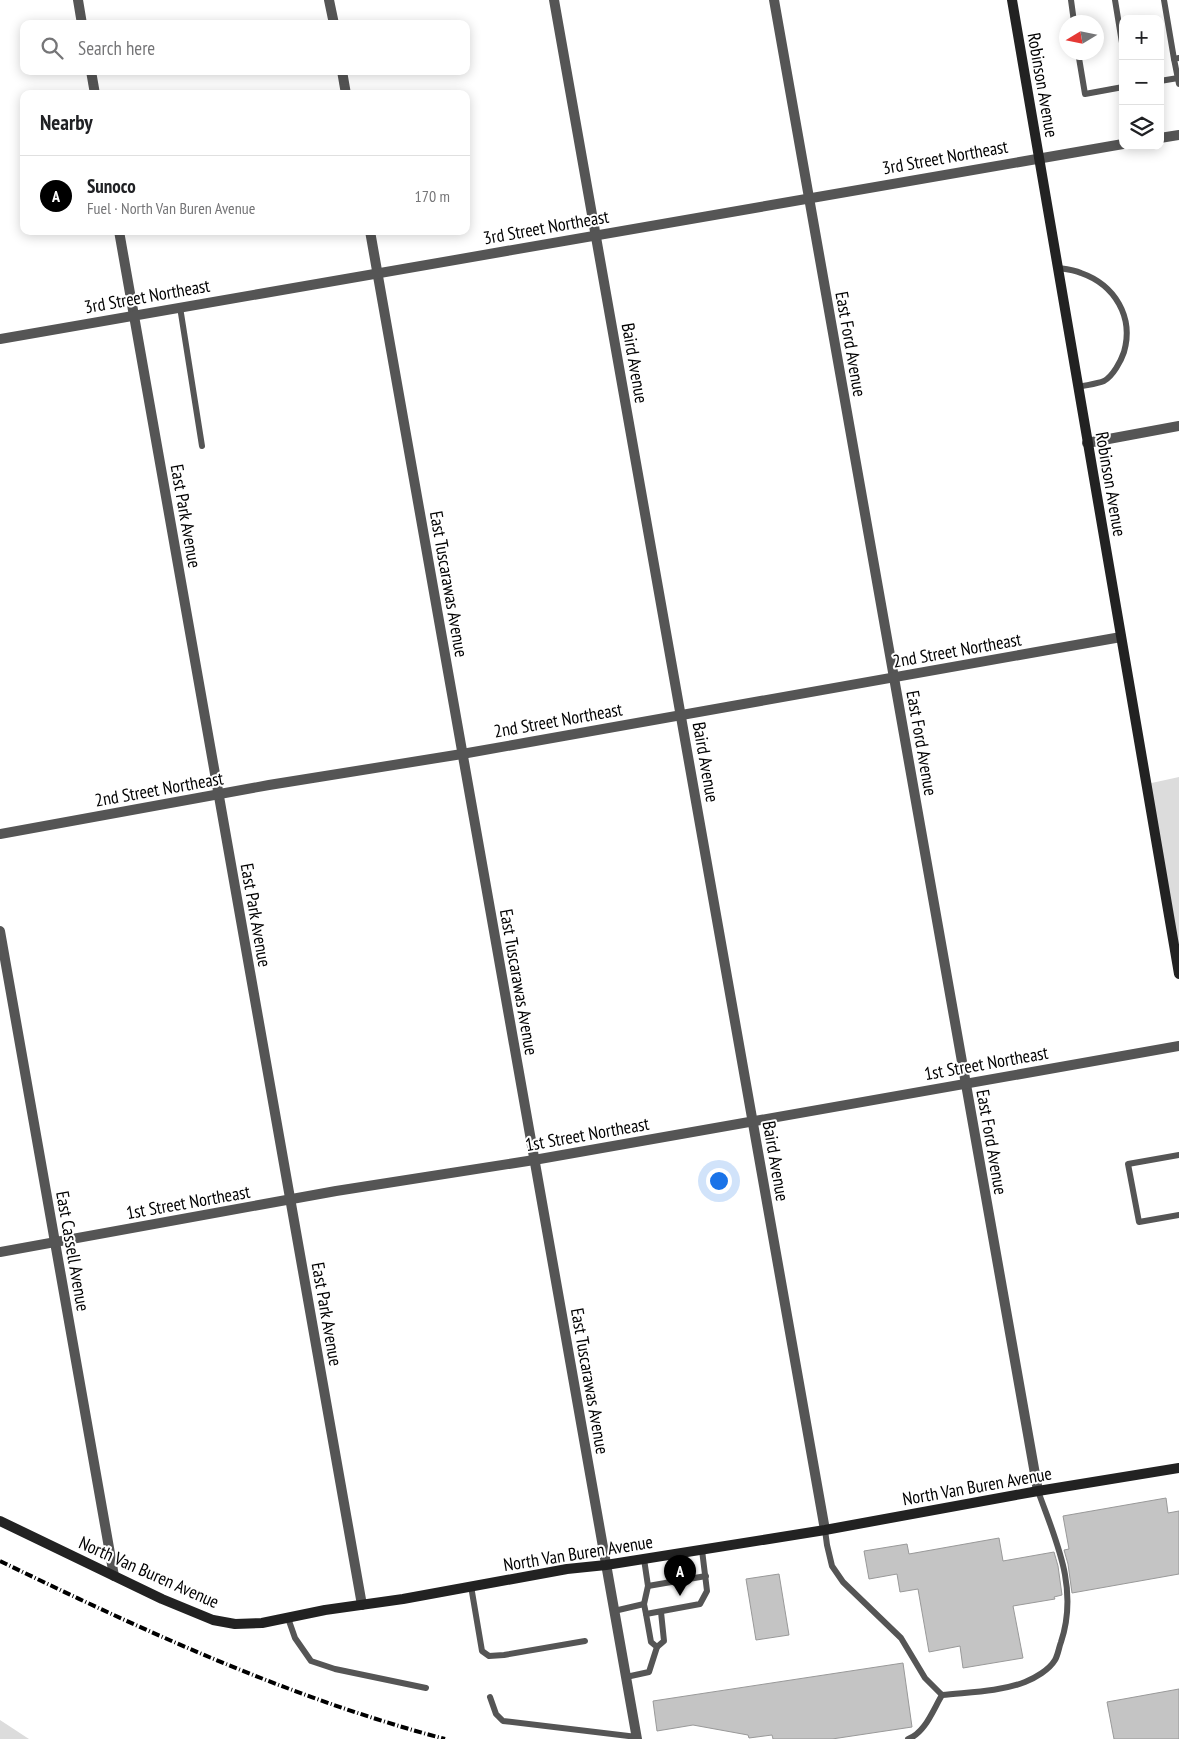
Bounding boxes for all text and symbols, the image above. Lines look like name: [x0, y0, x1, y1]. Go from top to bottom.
north arrow: [1059, 15, 1104, 60]
map controls: [1119, 15, 1164, 150]
button: +: [1119, 15, 1164, 60]
search box: [20, 20, 470, 75]
street label: Robinson Avenue: [1022, 31, 1064, 139]
icon: search: [38, 34, 66, 62]
text: Search here: [78, 36, 155, 60]
button: −: [1119, 60, 1164, 105]
button: layers: [1119, 105, 1164, 150]
text: Nearby: [40, 109, 93, 136]
street label: 3rd Street Northeast: [880, 135, 1010, 179]
text: Sunoco: [87, 174, 136, 198]
text: A: [52, 186, 60, 206]
text: 170 m: [415, 186, 450, 206]
text: Fuel · North Van Buren Avenue: [87, 198, 255, 218]
street label: 3rd Street Northeast: [481, 205, 611, 249]
street label: 3rd Street Northeast: [82, 274, 212, 318]
street label: East Ford Avenue: [830, 290, 872, 398]
street label: Baird Avenue: [617, 321, 653, 405]
street label: Robinson Avenue: [1090, 430, 1132, 538]
street label: East Park Avenue: [166, 462, 206, 570]
street label: East Tuscarawas Avenue: [425, 509, 473, 659]
street label: 2nd Street Northeast: [891, 627, 1023, 673]
street label: East Ford Avenue: [901, 689, 943, 797]
street label: 2nd Street Northeast: [492, 697, 624, 743]
street label: Baird Avenue: [688, 720, 724, 804]
street label: 2nd Street Northeast: [93, 766, 225, 812]
street label: East Park Avenue: [236, 861, 276, 969]
street label: East Tuscarawas Avenue: [495, 907, 543, 1057]
street label: 1st Street Northeast: [922, 1041, 1050, 1085]
street label: East Ford Avenue: [971, 1088, 1013, 1196]
street label: 1st Street Northeast: [523, 1112, 651, 1156]
street label: Baird Avenue: [758, 1119, 794, 1203]
your location: [706, 1168, 732, 1194]
street label: 1st Street Northeast: [124, 1180, 252, 1224]
street label: East Cassell Avenue: [51, 1189, 95, 1313]
street label: East Park Avenue: [307, 1260, 347, 1368]
street label: East Tuscarawas Avenue: [566, 1306, 614, 1456]
street label: North Van Buren Avenue: [901, 1462, 1053, 1510]
street label: North Van Buren Avenue: [502, 1530, 654, 1576]
street label: North Van Buren Avenue: [75, 1531, 223, 1613]
pin: A: [664, 1555, 696, 1596]

